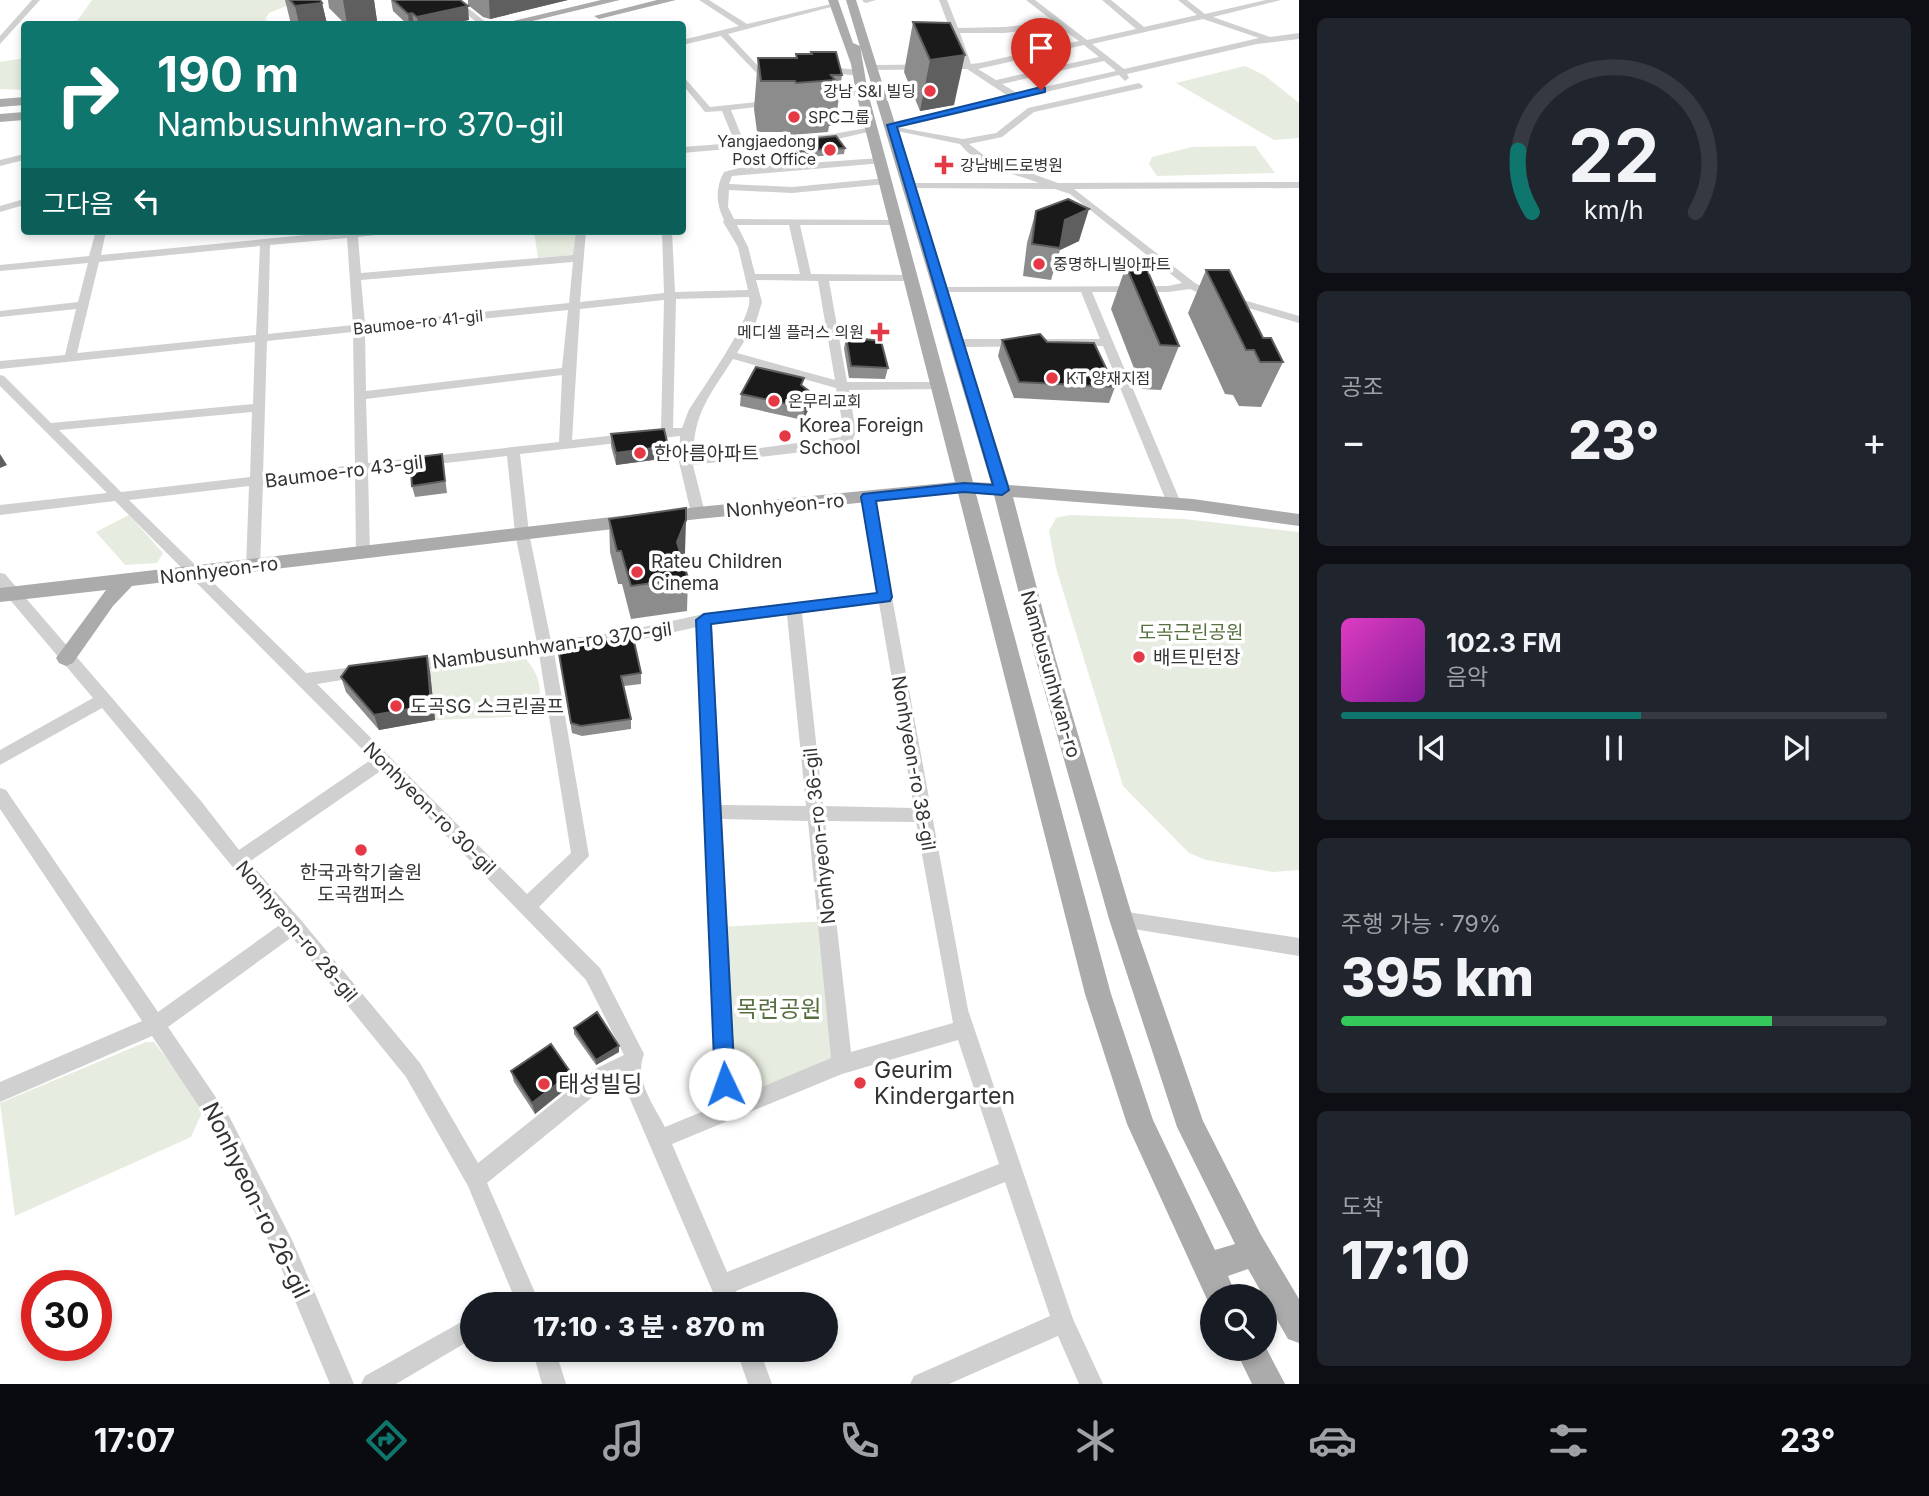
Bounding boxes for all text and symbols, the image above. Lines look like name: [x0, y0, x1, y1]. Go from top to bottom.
pin: [1011, 18, 1071, 90]
icon: arrive: [1022, 29, 1060, 67]
text: 190 m: [157, 45, 299, 104]
icon: right: [42, 49, 133, 140]
place label: 강남 S&I 빌딩: [823, 81, 916, 101]
marker: 강남 S&I 빌딩: [922, 83, 938, 99]
text: Nambusunhwan-ro 370-gil: [157, 105, 564, 144]
place label: SPC그룹: [808, 107, 870, 127]
marker: SPC그룹: [786, 109, 802, 125]
text: 22: [1568, 111, 1660, 200]
place label: Yangjaedong Post Office: [717, 131, 816, 169]
marker: Yangjaedong Post Office: [822, 142, 838, 158]
marker: 강남베드로병원: [934, 155, 954, 175]
place label: 강남베드로병원: [960, 155, 1063, 175]
icon: left: [128, 182, 166, 220]
text: 그다음: [42, 188, 114, 219]
text: km/h: [1584, 194, 1644, 224]
place label: 중명하니빌아파트: [1053, 254, 1171, 274]
marker: 중명하니빌아파트: [1031, 256, 1047, 272]
street label: Baumoe-ro 41-gil: [352, 305, 484, 339]
place label: 메디셀 플러스 의원: [737, 322, 864, 342]
marker: 메디셀 플러스 의원: [870, 322, 890, 342]
place label: KT 양재지점: [1066, 368, 1150, 388]
marker: KT 양재지점: [1044, 370, 1060, 386]
text: 공조: [1341, 373, 1383, 401]
place label: 온무리교회: [788, 391, 862, 411]
marker: 온무리교회: [766, 393, 782, 409]
text: 23°: [1568, 409, 1660, 472]
place label: Korea Foreign School: [799, 414, 924, 459]
text: −: [1341, 418, 1366, 464]
text: +: [1862, 418, 1887, 464]
marker: Korea Foreign School: [777, 428, 793, 444]
place label: 한아름아파트: [654, 442, 759, 465]
marker: 한아름아파트: [632, 445, 648, 461]
street label: Baumoe-ro 43-gil: [264, 450, 425, 493]
street label: Nonhyeon-ro: [725, 489, 845, 522]
place label: Rateu Children Cinema: [651, 550, 783, 595]
street label: Nonhyeon-ro: [159, 552, 279, 589]
marker: Rateu Children Cinema: [629, 564, 645, 580]
street label: Nambusunhwan-ro: [1016, 588, 1085, 760]
street label: Nambusunhwan-ro 370-gil: [431, 617, 673, 674]
park label: 도곡근린공원: [1139, 621, 1243, 644]
text: 102.3 FM: [1446, 627, 1562, 658]
place label: 배트민턴장: [1153, 646, 1240, 669]
marker: 배트민턴장: [1131, 649, 1147, 665]
text: 음악: [1446, 663, 1488, 691]
street label: Nonhyeon-ro 38-gil: [887, 674, 940, 852]
place label: 도곡SG 스크린골프: [410, 695, 564, 718]
marker: 도곡SG 스크린골프: [388, 698, 404, 714]
icon: previous: [1413, 729, 1451, 767]
icon: pause: [1595, 729, 1633, 767]
icon: next: [1777, 729, 1815, 767]
street label: Nonhyeon-ro 30-gil: [359, 737, 501, 879]
street label: Nonhyeon-ro 36-gil: [799, 747, 840, 925]
marker: 한국과학기술원 도곡캠퍼스: [353, 842, 369, 858]
street label: Nonhyeon-ro 28-gil: [231, 856, 362, 1007]
place label: 한국과학기술원 도곡캠퍼스: [300, 861, 422, 906]
text: 주행 가능 · 79%: [1341, 910, 1501, 938]
text: 395 km: [1341, 946, 1534, 1009]
park label: 목련공원: [737, 995, 821, 1023]
position arrow: [688, 1047, 762, 1121]
place label: Geurim Kindergarten: [874, 1056, 1015, 1110]
place label: 태성빌딩: [558, 1070, 643, 1098]
marker: Geurim Kindergarten: [852, 1075, 868, 1091]
marker: 태성빌딩: [536, 1076, 552, 1092]
street label: Nonhyeon-ro 26-gil: [196, 1097, 316, 1303]
text: 도착: [1341, 1193, 1383, 1221]
text: 17:10: [1341, 1229, 1470, 1292]
speed limit sign: 30: [21, 1270, 112, 1361]
map controls: [1200, 1284, 1277, 1361]
button: search: [1200, 1284, 1277, 1361]
text: 17:10 · 3 분 · 870 m: [533, 1311, 765, 1342]
icon: directions: [362, 1416, 411, 1465]
icon: music: [599, 1416, 648, 1465]
icon: phone: [835, 1416, 884, 1465]
icon: climate: [1071, 1416, 1120, 1465]
icon: car: [1308, 1416, 1357, 1465]
icon: filters: [1544, 1416, 1593, 1465]
text: 17:07: [94, 1421, 175, 1460]
text: 23°: [1780, 1421, 1835, 1460]

